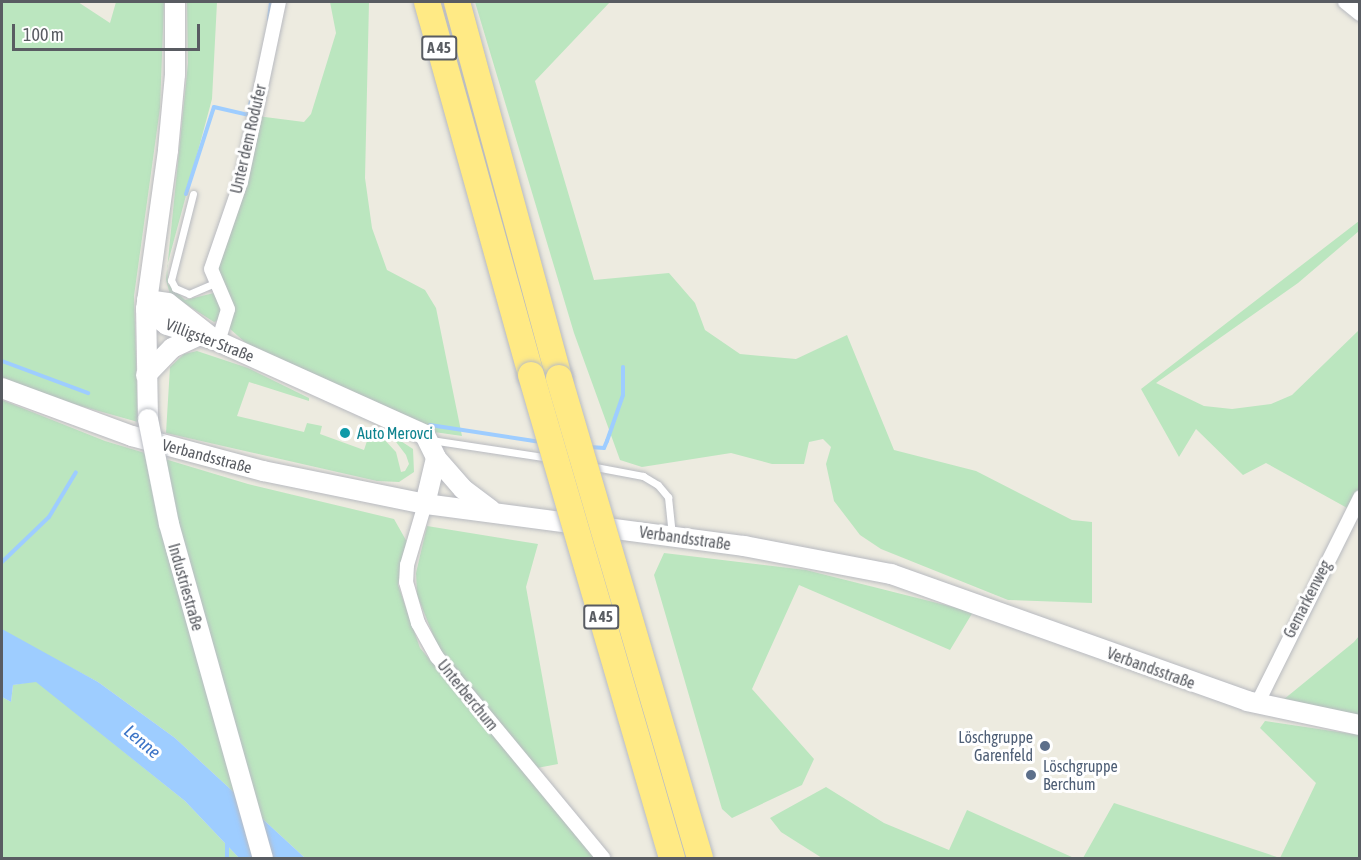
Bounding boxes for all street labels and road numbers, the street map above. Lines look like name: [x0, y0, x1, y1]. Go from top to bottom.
road number: A 45: [421, 36, 457, 60]
street label: Unter dem Rodufer: [226, 82, 270, 196]
street label: Villigster Straße: [163, 314, 257, 366]
street label: Verbandsstraße: [160, 435, 254, 477]
street label: Verbandsstraße: [638, 522, 732, 554]
street label: Industriestraße: [164, 541, 208, 633]
street label: Gemarkenweg: [1279, 557, 1335, 641]
road number: A 45: [583, 605, 619, 629]
street label: Verbandsstraße: [1104, 643, 1198, 693]
street label: Unterberchum: [433, 655, 503, 735]

